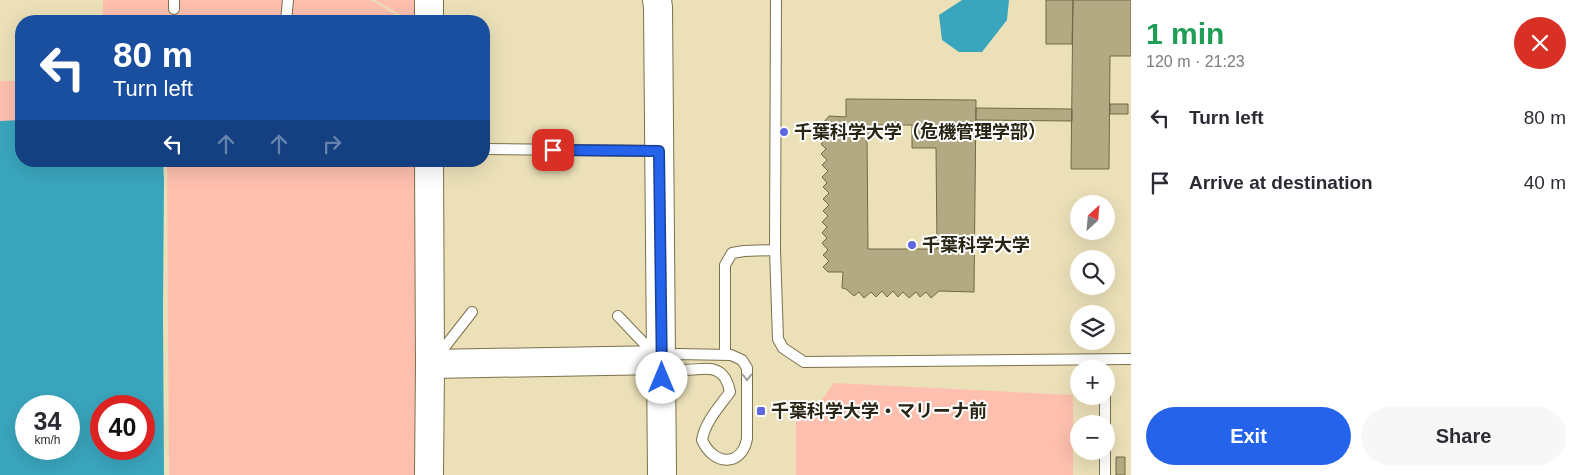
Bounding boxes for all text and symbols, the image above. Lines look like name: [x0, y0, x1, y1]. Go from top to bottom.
text: 1 min: [1146, 17, 1224, 50]
button: close: [1514, 17, 1566, 69]
icon: left: [30, 35, 95, 100]
text: 80 m: [113, 35, 193, 74]
text: 120 m · 21:23: [1146, 53, 1245, 70]
text: Turn left: [113, 76, 193, 101]
icon: left: [1146, 104, 1174, 132]
text: Turn left: [1189, 107, 1264, 128]
text: 80 m: [1524, 107, 1566, 128]
place label: 千葉科学大学（危機管理学部）: [794, 121, 1046, 142]
marker: 千葉科学大学（危機管理学部）: [778, 126, 790, 138]
pin: [532, 129, 574, 171]
icon: left: [159, 130, 187, 158]
icon: ahead: [212, 130, 240, 158]
icon: ahead: [265, 130, 293, 158]
icon: right: [318, 130, 346, 158]
icon: arrive: [539, 136, 567, 164]
icon: arrive: [1146, 169, 1174, 197]
text: Arrive at destination: [1189, 172, 1373, 193]
text: 40 m: [1524, 172, 1566, 193]
north arrow: [1070, 195, 1115, 240]
map controls: [1070, 195, 1115, 460]
place label: 千葉科学大学: [922, 235, 1030, 255]
marker: 千葉科学大学: [906, 239, 918, 251]
button: search: [1070, 250, 1115, 295]
button: layers: [1070, 305, 1115, 350]
position arrow: [635, 351, 687, 403]
button: +: [1070, 360, 1115, 405]
one-way arrow: [742, 374, 752, 382]
speed limit sign: 40: [90, 395, 155, 460]
place label: 千葉科学大学・マリーナ前: [771, 401, 987, 421]
marker: 千葉科学大学・マリーナ前: [755, 405, 767, 417]
text: 34: [34, 407, 61, 435]
button: Exit: [1146, 407, 1351, 465]
button: Share: [1361, 407, 1566, 465]
button: −: [1070, 415, 1115, 460]
text: km/h: [34, 433, 61, 447]

